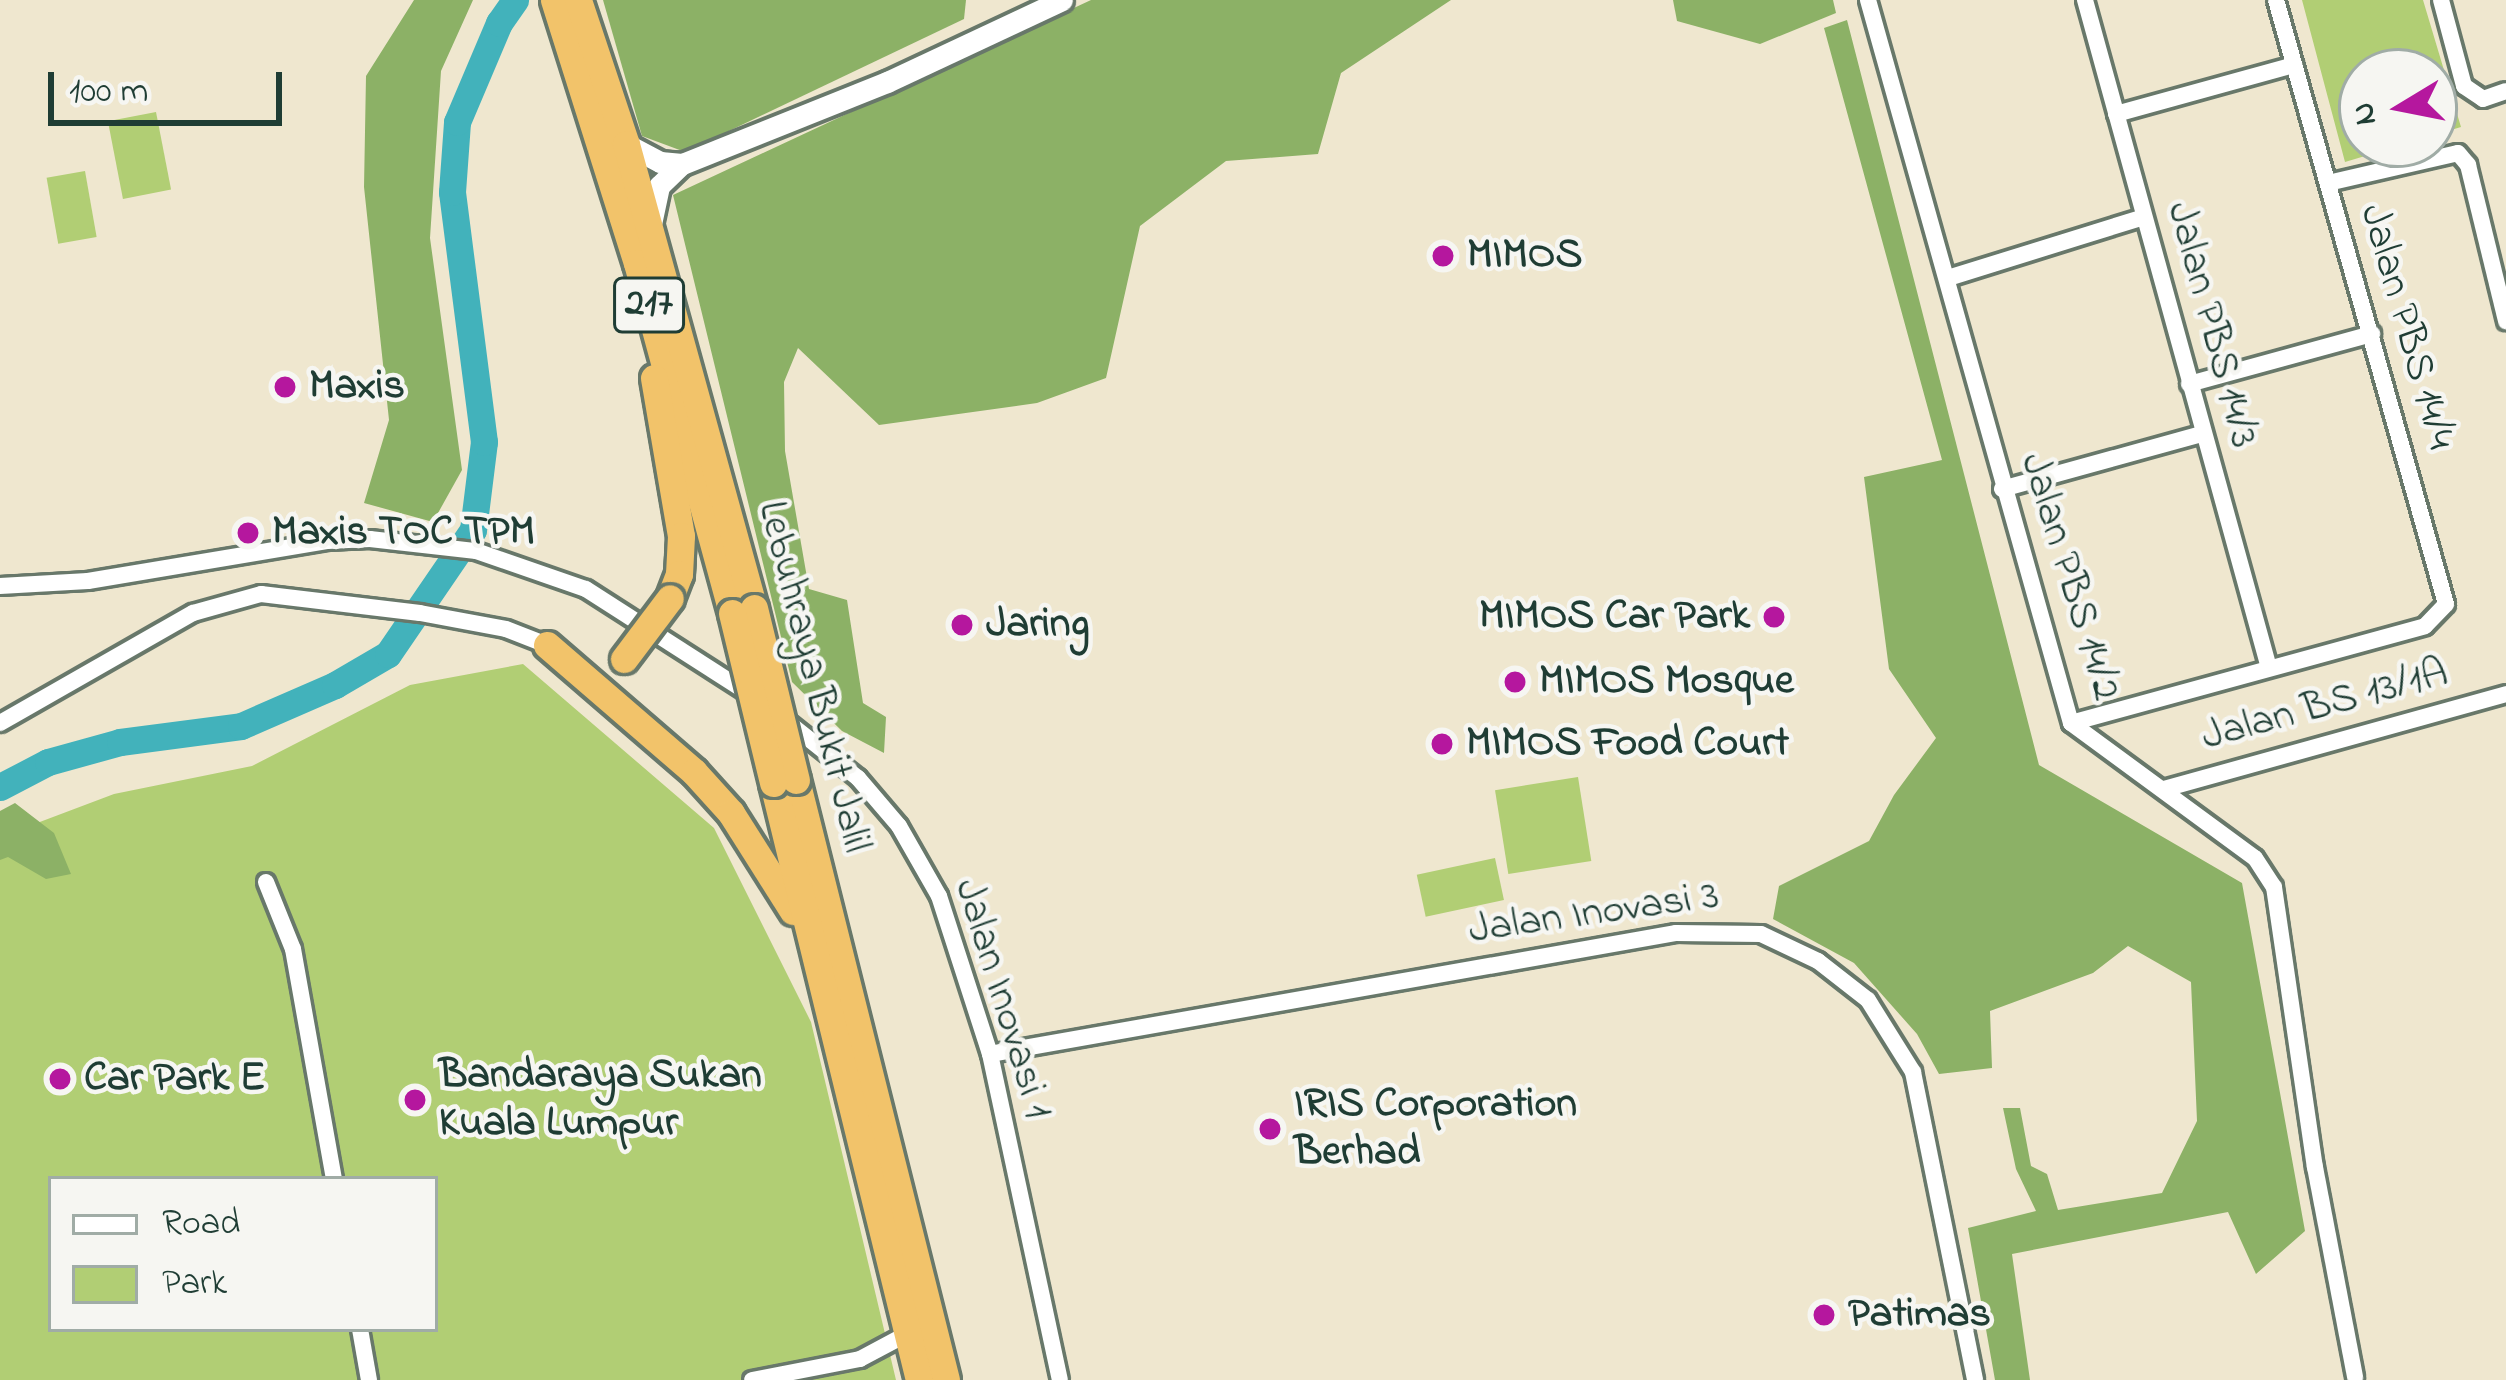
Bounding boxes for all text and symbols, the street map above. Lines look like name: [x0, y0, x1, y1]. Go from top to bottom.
scale bar: [54, 48, 288, 122]
north arrow: [2338, 48, 2458, 168]
text: 100 m: [69, 66, 149, 119]
text: N: [2340, 99, 2391, 129]
street label: Jalan PBS 14/3: [2154, 196, 2268, 454]
street label: Jalan PBS 14/4: [2347, 199, 2465, 455]
place label: MIMOS: [1467, 231, 1582, 281]
marker: MIMOS: [1430, 243, 1456, 269]
road number: 217: [613, 272, 685, 338]
place label: Maxis: [309, 362, 405, 412]
marker: Maxis: [272, 374, 298, 400]
street label: Jalan PBS 14/2: [2007, 447, 2131, 707]
street label: Lebuhraya Bukit Jalil: [745, 496, 881, 858]
place label: Maxis TOC TPM: [272, 508, 535, 558]
marker: Maxis TOC TPM: [235, 520, 261, 546]
place label: MIMOS Car Park: [1479, 592, 1750, 642]
place label: Jaring: [986, 600, 1089, 650]
marker: MIMOS Car Park: [1761, 604, 1787, 630]
marker: Jaring: [949, 612, 975, 638]
street label: Jalan BS 13/1A: [2196, 649, 2454, 763]
place label: MIMOS Mosque: [1539, 657, 1794, 707]
marker: MIMOS Mosque: [1502, 669, 1528, 695]
place label: MIMOS Food Court: [1466, 719, 1789, 769]
marker: MIMOS Food Court: [1429, 731, 1455, 757]
street label: Jalan Inovasi 3: [1466, 871, 1722, 957]
street label: Jalan Inovasi 1: [942, 873, 1062, 1125]
place label: Bandaraya Sukan Kuala Lumpur: [439, 1051, 762, 1150]
place label: Car Park E: [84, 1054, 265, 1104]
marker: Car Park E: [47, 1066, 73, 1092]
place label: IRIS Corporation Berhad: [1294, 1080, 1577, 1178]
marker: Bandaraya Sukan Kuala Lumpur: [402, 1087, 428, 1113]
marker: IRIS Corporation Berhad: [1257, 1116, 1283, 1142]
legend: [48, 1176, 438, 1332]
text: Road: [162, 1198, 240, 1251]
text: Park: [162, 1258, 227, 1311]
place label: Patimas: [1848, 1290, 1991, 1340]
marker: Patimas: [1811, 1302, 1837, 1328]

